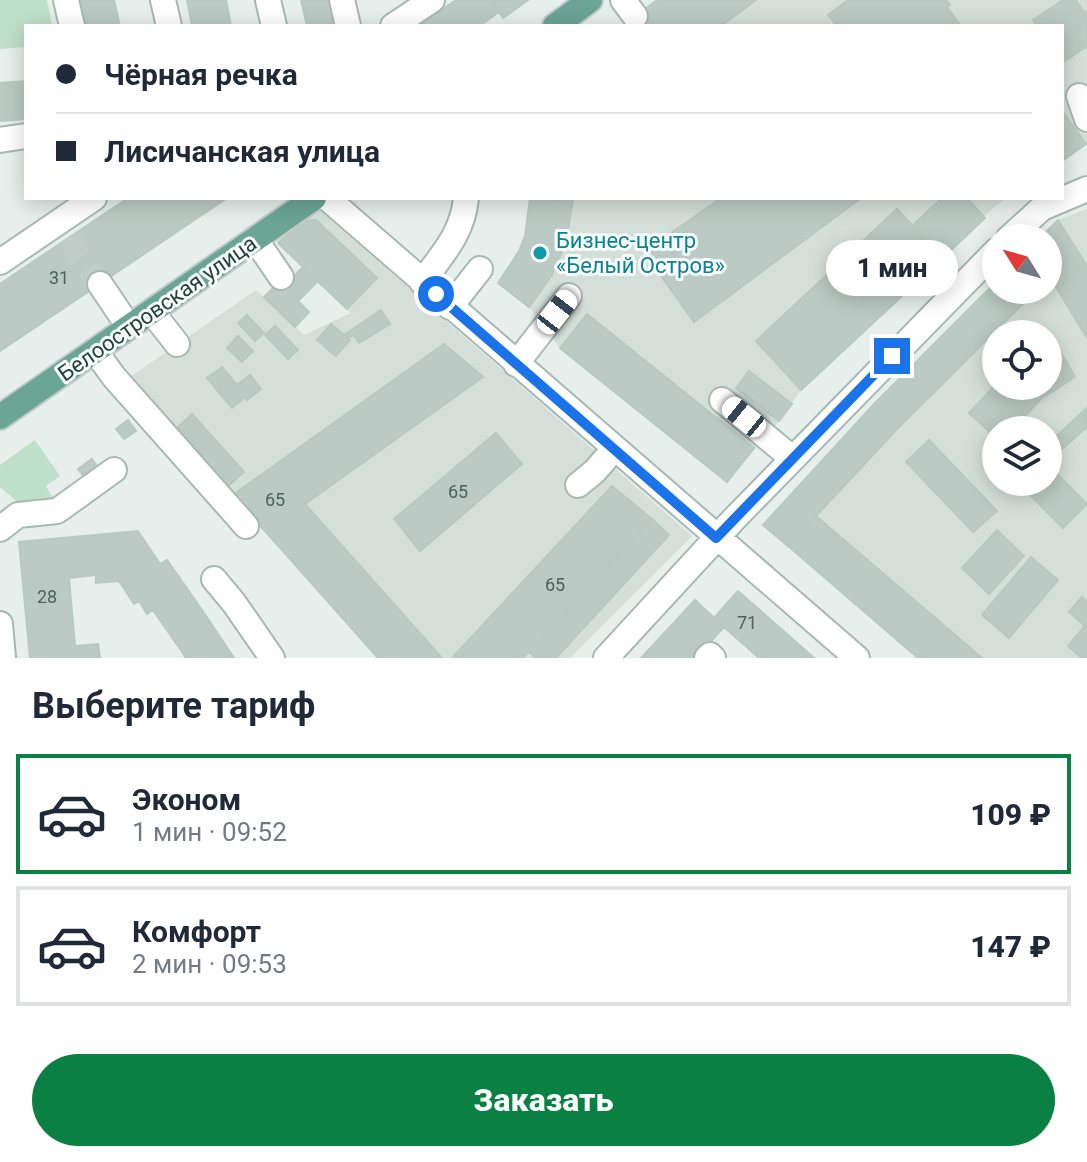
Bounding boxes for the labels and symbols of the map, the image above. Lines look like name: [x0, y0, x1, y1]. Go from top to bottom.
north arrow: [982, 224, 1062, 304]
place label: Бизнес-центр «Белый Остров»: [556, 228, 725, 278]
street label: Белоостровская улица: [53, 230, 261, 386]
callout: 1 мин: [826, 240, 958, 296]
marker: Бизнес-центр «Белый Остров»: [531, 244, 549, 262]
house number: 31: [49, 267, 69, 288]
route start: [418, 276, 454, 312]
car: [533, 286, 581, 338]
route end: [874, 338, 910, 374]
car: [718, 393, 770, 441]
house number: 65: [448, 481, 468, 502]
house number: 65: [265, 489, 285, 510]
house number: 65: [545, 574, 565, 595]
house number: 28: [37, 586, 57, 607]
house number: 71: [737, 612, 757, 633]

